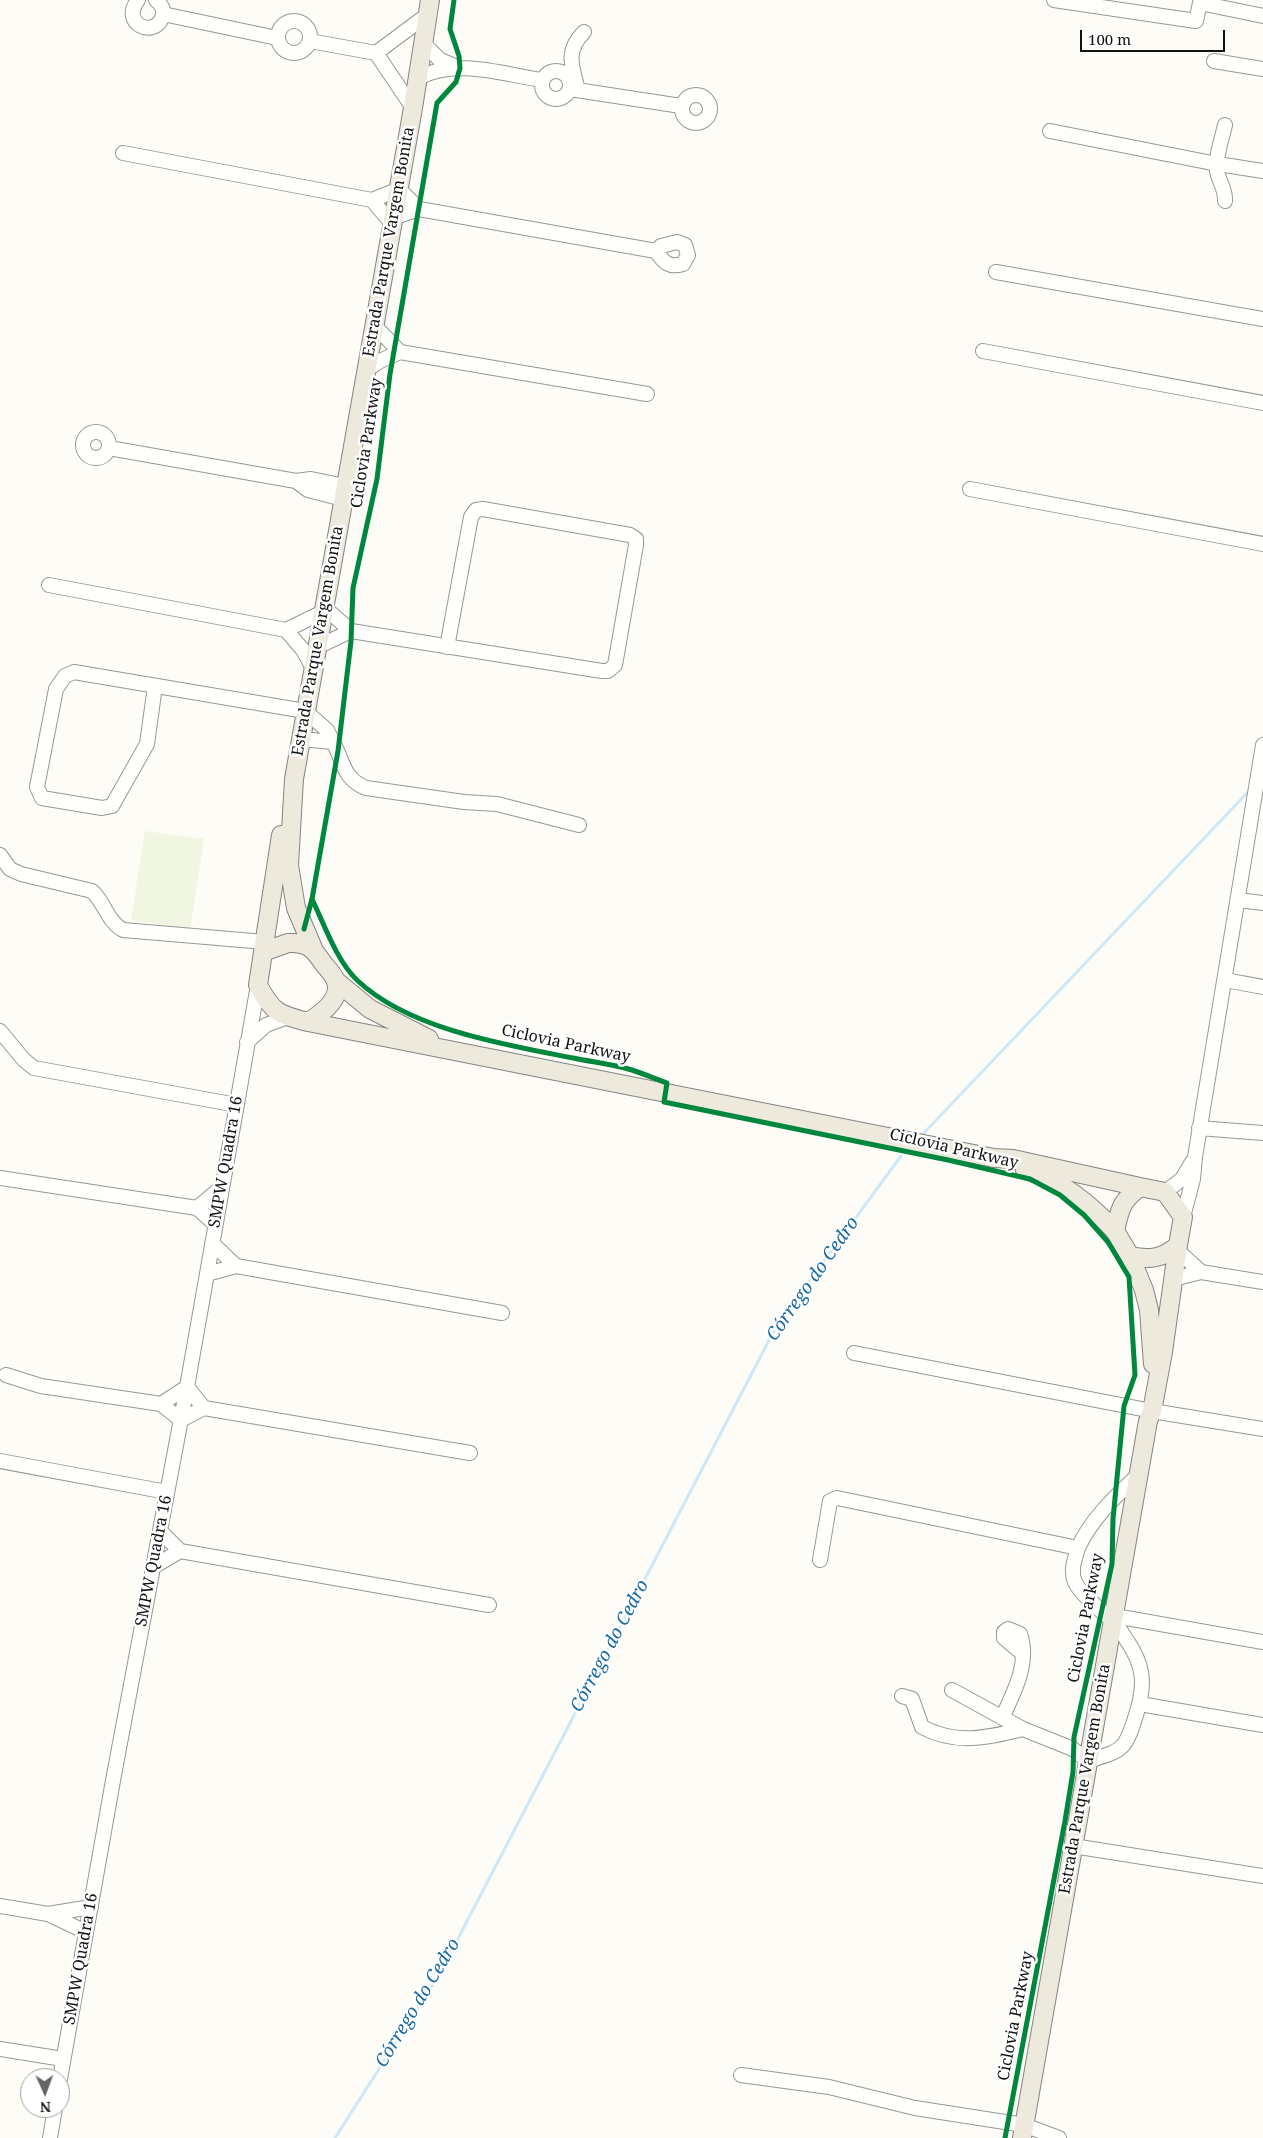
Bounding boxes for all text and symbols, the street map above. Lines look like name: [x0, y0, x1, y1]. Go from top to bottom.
scale bar: [1083, 20, 1228, 52]
text: 100 m: [1088, 29, 1131, 49]
street label: Estrada Parque Vargem Bonita: [359, 125, 419, 359]
street label: Ciclovia Parkway: [347, 376, 387, 510]
street label: Estrada Parque Vargem Bonita: [288, 524, 348, 758]
street label: Ciclovia Parkway: [500, 1021, 632, 1067]
street label: SMPW Quadra 16: [205, 1095, 247, 1229]
street label: Ciclovia Parkway: [888, 1125, 1020, 1173]
water label: Córrego do Cedro: [762, 1213, 864, 1345]
street label: SMPW Quadra 16: [132, 1494, 176, 1628]
street label: Ciclovia Parkway: [1064, 1552, 1108, 1684]
water label: Córrego do Cedro: [566, 1576, 654, 1716]
street label: Estrada Parque Vargem Bonita: [1055, 1662, 1115, 1896]
street label: SMPW Quadra 16: [60, 1892, 102, 2026]
water label: Córrego do Cedro: [371, 1935, 465, 2071]
street label: Ciclovia Parkway: [994, 1950, 1038, 2082]
north arrow: [20, 2068, 70, 2118]
text: N: [40, 2098, 51, 2117]

